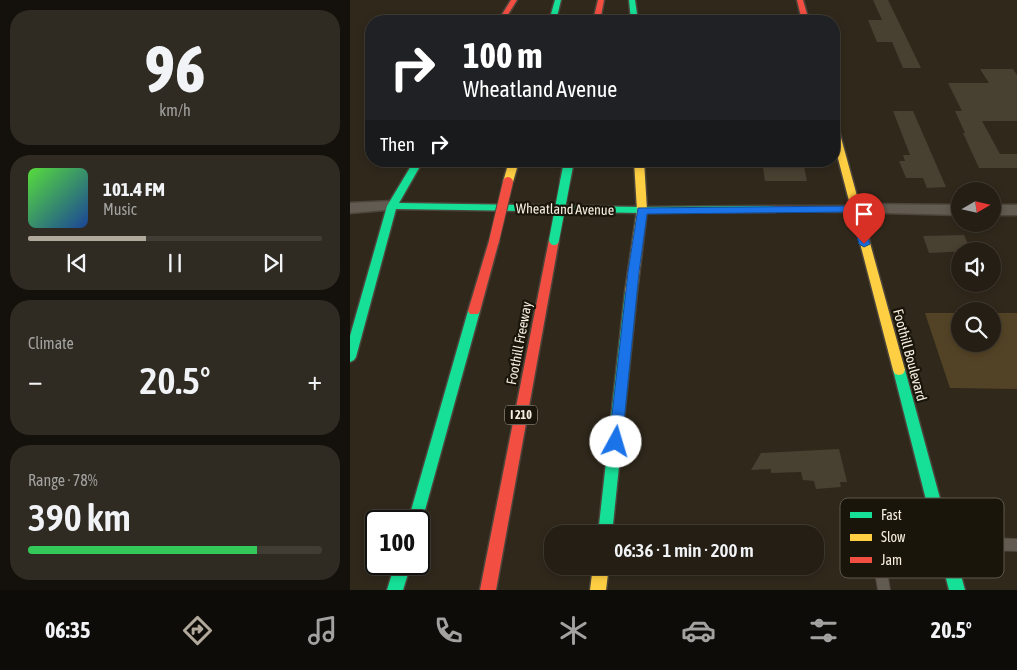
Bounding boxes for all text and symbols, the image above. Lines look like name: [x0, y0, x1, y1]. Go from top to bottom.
text: 96: [144, 31, 206, 106]
icon: right: [380, 35, 445, 100]
text: 100 m: [463, 35, 542, 75]
text: Wheatland Avenue: [463, 76, 617, 102]
text: km/h: [159, 101, 191, 119]
icon: right: [425, 130, 453, 158]
text: Then: [380, 133, 415, 155]
text: 101.4 FM: [103, 178, 165, 200]
north arrow: [951, 182, 1001, 232]
map controls: [951, 182, 1001, 352]
pin: [843, 193, 885, 244]
text: Music: [103, 200, 137, 218]
street label: Wheatland Avenue: [516, 200, 614, 218]
icon: arrive: [850, 200, 878, 228]
button: sound: [951, 242, 1001, 292]
icon: previous: [63, 249, 91, 277]
icon: pause: [161, 249, 189, 277]
icon: next: [259, 249, 287, 277]
street label: Foothill Freeway: [503, 300, 535, 386]
button: search: [951, 302, 1001, 352]
street label: Foothill Boulevard: [890, 307, 930, 403]
text: Climate: [28, 334, 74, 352]
text: 20.5°: [140, 359, 210, 402]
text: −: [28, 364, 43, 396]
text: +: [307, 364, 322, 396]
road number: I 210: [505, 406, 537, 424]
position arrow: [589, 415, 641, 467]
text: Range · 78%: [28, 471, 98, 489]
text: 390 km: [28, 496, 131, 539]
legend: [840, 498, 1004, 578]
text: Fast: [881, 507, 902, 523]
speed limit sign: 100: [365, 510, 430, 575]
text: Slow: [881, 529, 906, 545]
text: 06:36 · 1 min · 200 m: [614, 539, 754, 561]
text: Jam: [881, 552, 902, 568]
icon: directions: [180, 613, 215, 648]
icon: music: [305, 613, 340, 648]
icon: phone: [431, 613, 466, 648]
icon: climate: [556, 613, 591, 648]
icon: car: [681, 613, 716, 648]
icon: filters: [806, 613, 841, 648]
text: 06:35: [45, 617, 90, 643]
text: 20.5°: [931, 617, 972, 643]

